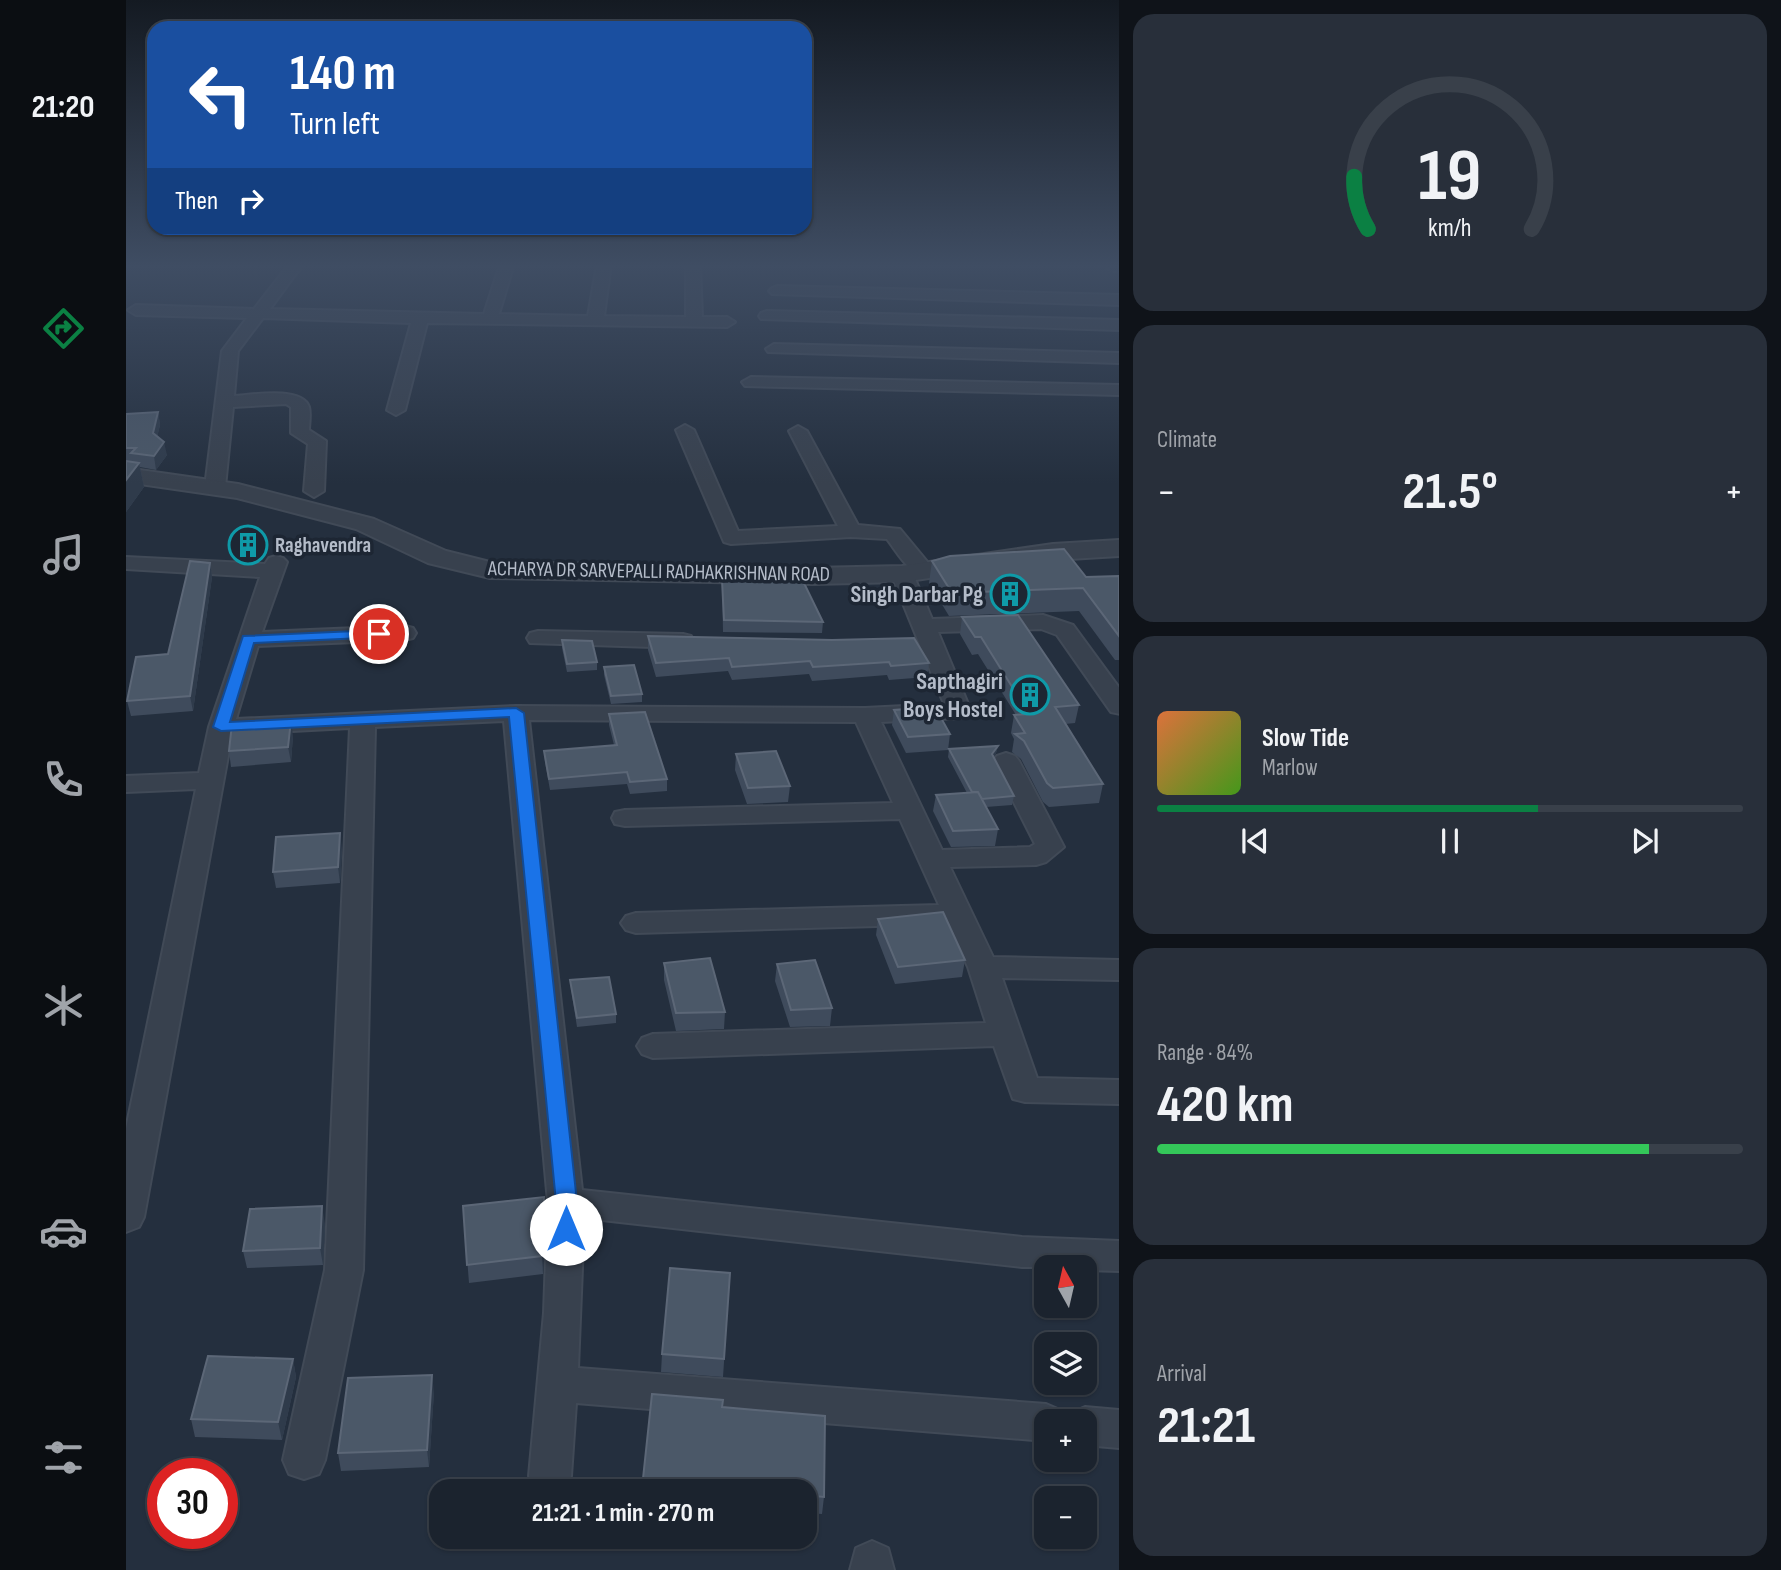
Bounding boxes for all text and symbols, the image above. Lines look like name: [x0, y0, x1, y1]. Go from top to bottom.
text: 140 m: [290, 45, 396, 104]
icon: left: [175, 49, 266, 140]
text: 21:20: [32, 88, 95, 127]
text: Turn left: [290, 105, 380, 144]
text: 19: [1418, 133, 1482, 221]
icon: right: [232, 182, 270, 220]
text: Then: [175, 186, 218, 217]
text: km/h: [1428, 212, 1472, 243]
icon: directions: [39, 304, 88, 353]
text: Climate: [1157, 426, 1217, 454]
text: 21.5°: [1402, 461, 1498, 524]
text: −: [1157, 470, 1176, 515]
text: +: [1724, 470, 1743, 515]
building icon: Raghavendra: [227, 524, 269, 566]
icon: music: [39, 530, 88, 579]
place label: Raghavendra: [275, 533, 371, 558]
street label: ACHARYA DR SARVEPALLI RADHAKRISHNAN ROAD: [487, 556, 830, 587]
building icon: Singh Darbar Pg: [989, 573, 1031, 615]
place label: Singh Darbar Pg: [851, 580, 983, 609]
pin: [349, 604, 409, 664]
icon: arrive: [360, 615, 398, 653]
place label: Sapthagiri Boys Hostel: [903, 667, 1003, 724]
building icon: Sapthagiri Boys Hostel: [1009, 674, 1051, 716]
text: Slow Tide: [1262, 723, 1349, 754]
text: Marlow: [1262, 754, 1318, 782]
icon: phone: [39, 755, 88, 804]
icon: previous: [1236, 822, 1274, 860]
icon: pause: [1431, 822, 1469, 860]
icon: next: [1626, 822, 1664, 860]
icon: climate: [39, 981, 88, 1030]
text: Range · 84%: [1157, 1039, 1253, 1067]
text: 420 km: [1157, 1074, 1293, 1137]
position arrow: [529, 1192, 603, 1266]
icon: car: [39, 1207, 88, 1256]
north arrow: [1034, 1255, 1097, 1318]
map controls: [1034, 1255, 1097, 1549]
button: layers: [1034, 1332, 1097, 1395]
text: Arrival: [1157, 1360, 1206, 1388]
text: 21:21: [1157, 1395, 1255, 1458]
button: +: [1034, 1409, 1097, 1472]
icon: filters: [39, 1433, 88, 1482]
speed limit sign: 30: [147, 1458, 238, 1549]
button: −: [1034, 1486, 1097, 1549]
text: 21:21 · 1 min · 270 m: [532, 1498, 714, 1529]

